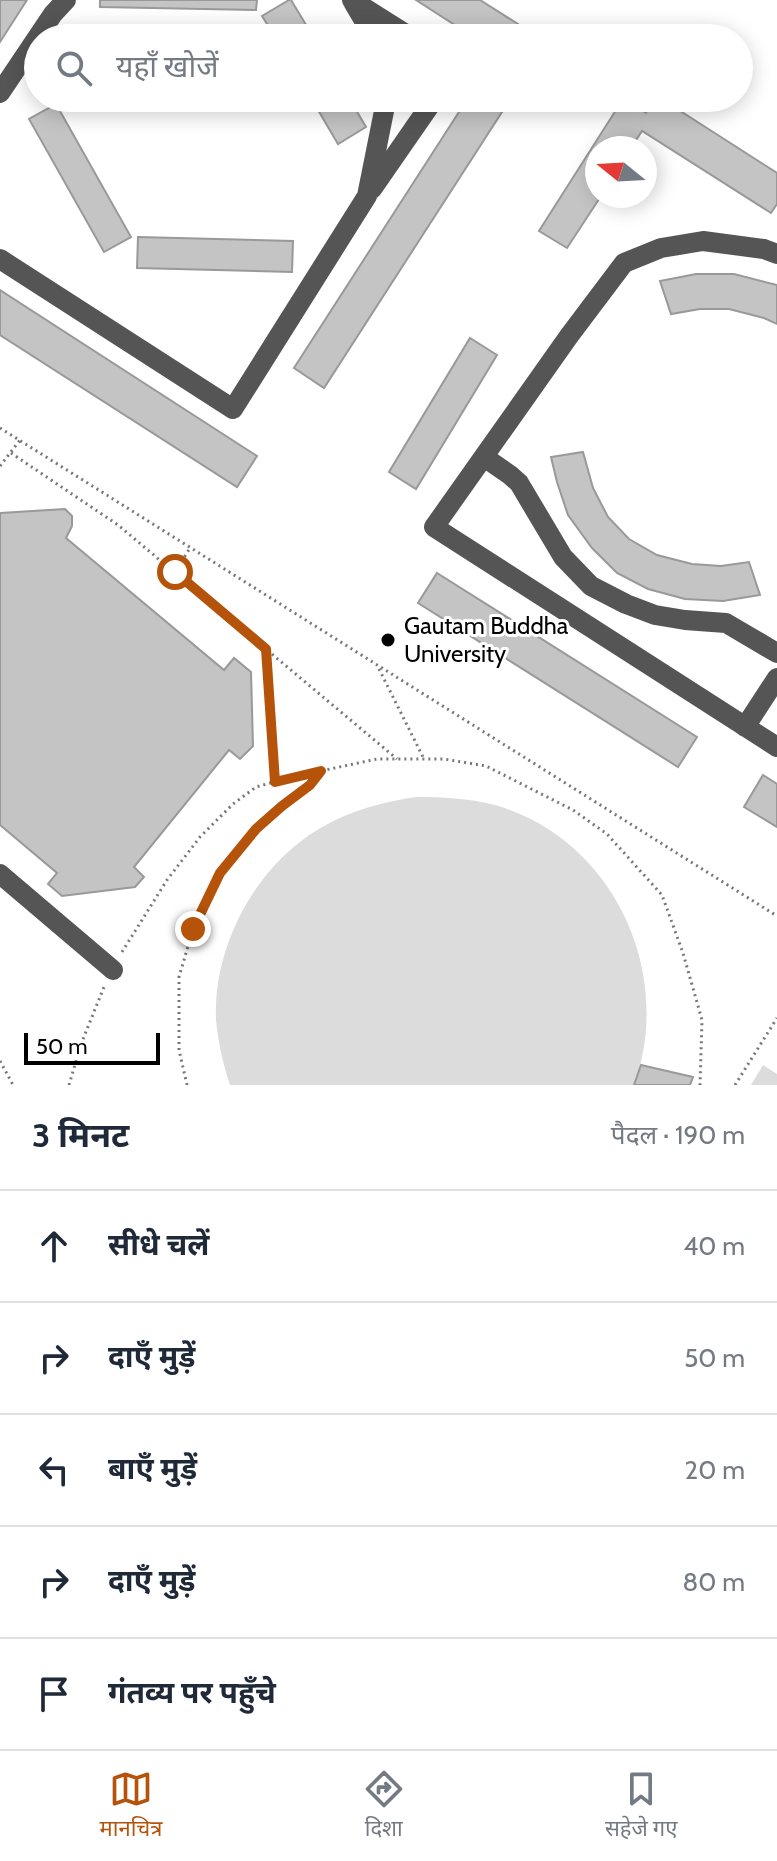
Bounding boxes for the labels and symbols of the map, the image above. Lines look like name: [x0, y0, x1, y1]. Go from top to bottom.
north arrow: [585, 136, 657, 208]
route start: [157, 554, 193, 590]
place label: Gautam Buddha University: [404, 611, 569, 668]
marker: Gautam Buddha University: [379, 631, 397, 649]
route end: [175, 911, 211, 947]
scale bar: [24, 1029, 160, 1065]

